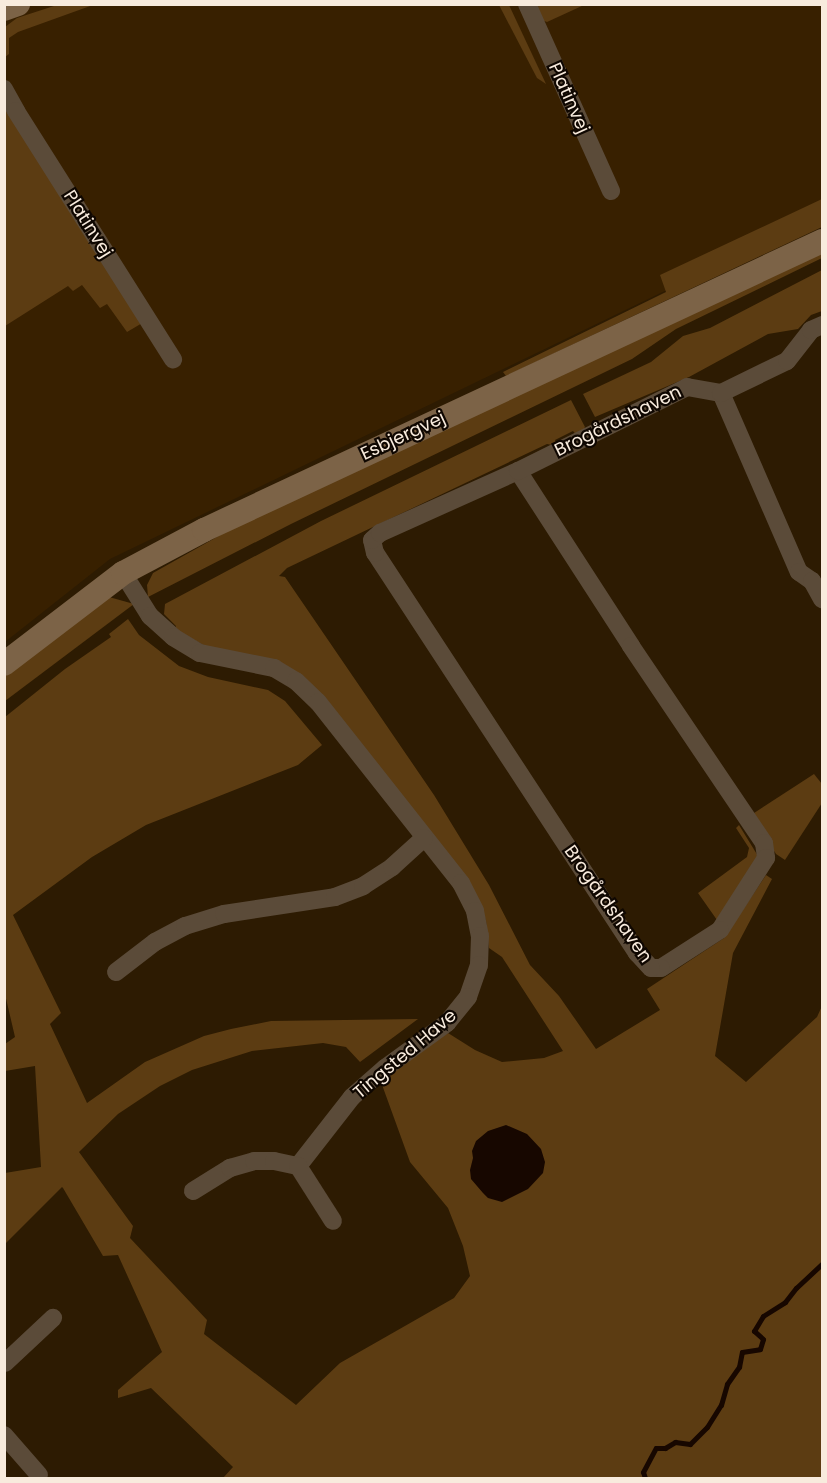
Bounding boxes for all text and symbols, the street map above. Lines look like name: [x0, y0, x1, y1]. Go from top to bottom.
street label: Platinvej: [544, 59, 594, 137]
street label: Platinvej: [59, 186, 117, 262]
street label: Brogårdshaven: [551, 381, 685, 461]
street label: Esbjergvej: [357, 407, 449, 465]
street label: Brogårdshaven: [559, 841, 657, 967]
street label: Tingsted Have: [349, 1005, 461, 1103]

